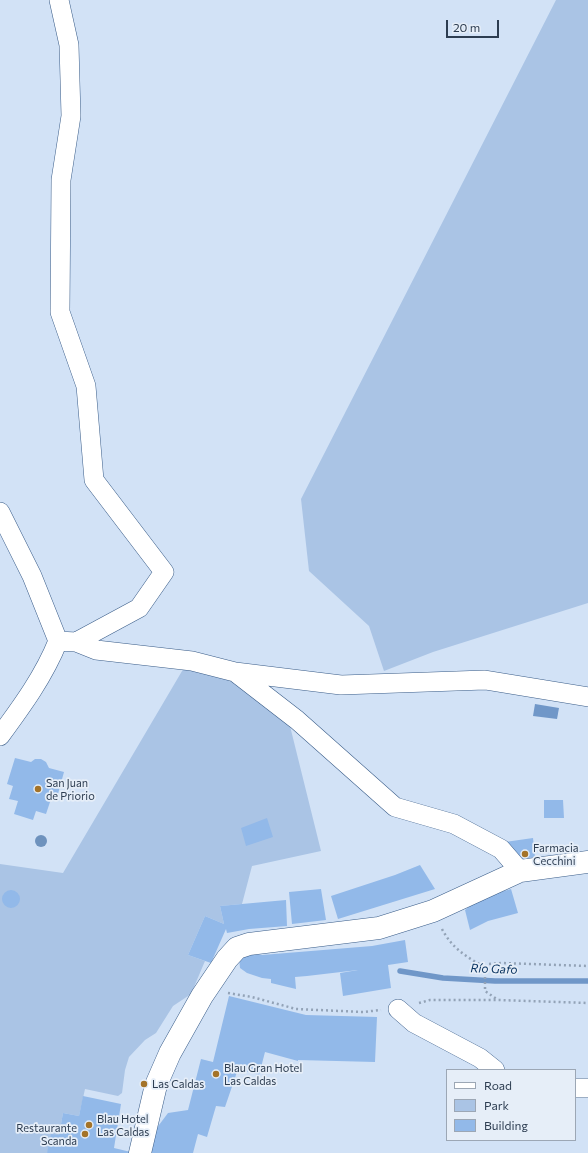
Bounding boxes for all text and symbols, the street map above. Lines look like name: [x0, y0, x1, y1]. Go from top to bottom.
scale bar: [448, 12, 501, 38]
text: 20 m: [453, 20, 480, 34]
place label: San Juan de Priorio: [46, 776, 95, 802]
marker: San Juan de Priorio: [33, 784, 43, 794]
place label: Farmacia Cecchini: [533, 841, 579, 867]
marker: Farmacia Cecchini: [520, 849, 530, 859]
water label: Río Gafo: [470, 961, 518, 977]
place label: Blau Gran Hotel Las Caldas: [224, 1061, 302, 1087]
marker: Blau Gran Hotel Las Caldas: [211, 1069, 221, 1079]
legend: [446, 1069, 576, 1141]
place label: Las Caldas: [152, 1077, 204, 1091]
text: Road: [484, 1078, 512, 1092]
marker: Las Caldas: [139, 1079, 149, 1089]
text: Park: [484, 1098, 509, 1112]
place label: Blau Hotel Las Caldas: [97, 1112, 149, 1138]
text: Building: [484, 1118, 528, 1132]
marker: Blau Hotel Las Caldas: [84, 1120, 94, 1130]
place label: Restaurante Scanda: [16, 1121, 77, 1147]
marker: Restaurante Scanda: [80, 1129, 90, 1139]

